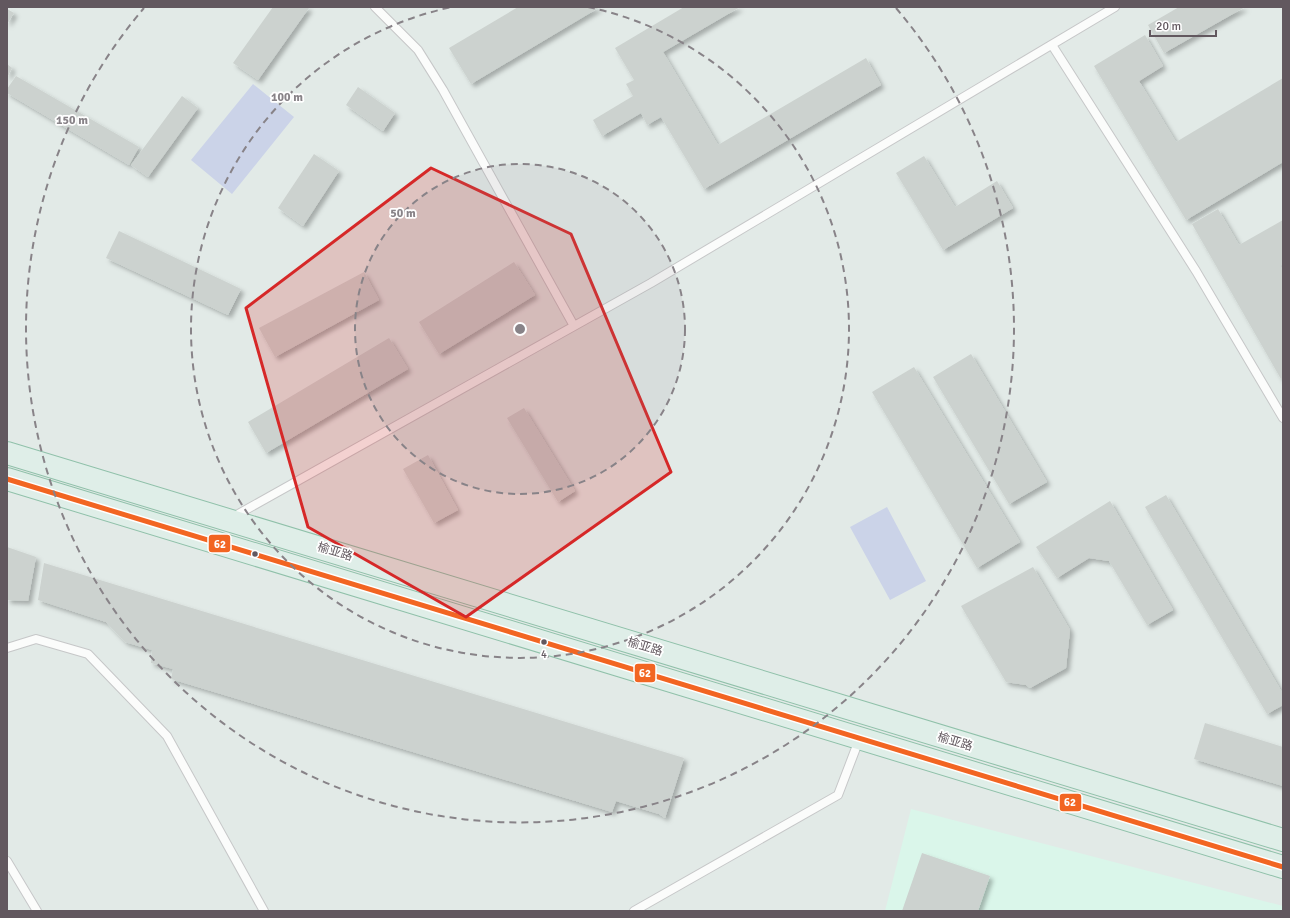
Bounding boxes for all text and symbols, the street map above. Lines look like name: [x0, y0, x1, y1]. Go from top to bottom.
scale bar: [1150, 12, 1216, 38]
text: 20 m: [1156, 19, 1181, 34]
text: 100 m: [271, 90, 303, 105]
text: 150 m: [56, 113, 88, 128]
text: 50 m: [390, 206, 416, 221]
centre of rings: [513, 322, 527, 336]
line badge: 62: [208, 534, 231, 553]
text: 62: [214, 538, 226, 551]
street label: 榆亚路: [316, 540, 354, 564]
unlabelled marker: [250, 549, 260, 559]
street label: 榆亚路: [626, 635, 664, 659]
marker: 4: [539, 637, 549, 647]
place label: 4: [541, 648, 547, 661]
line badge: 62: [634, 663, 656, 683]
text: 62: [639, 667, 651, 680]
street label: 榆亚路: [936, 730, 974, 754]
line badge: 62: [1059, 793, 1082, 812]
text: 62: [1064, 796, 1076, 809]

